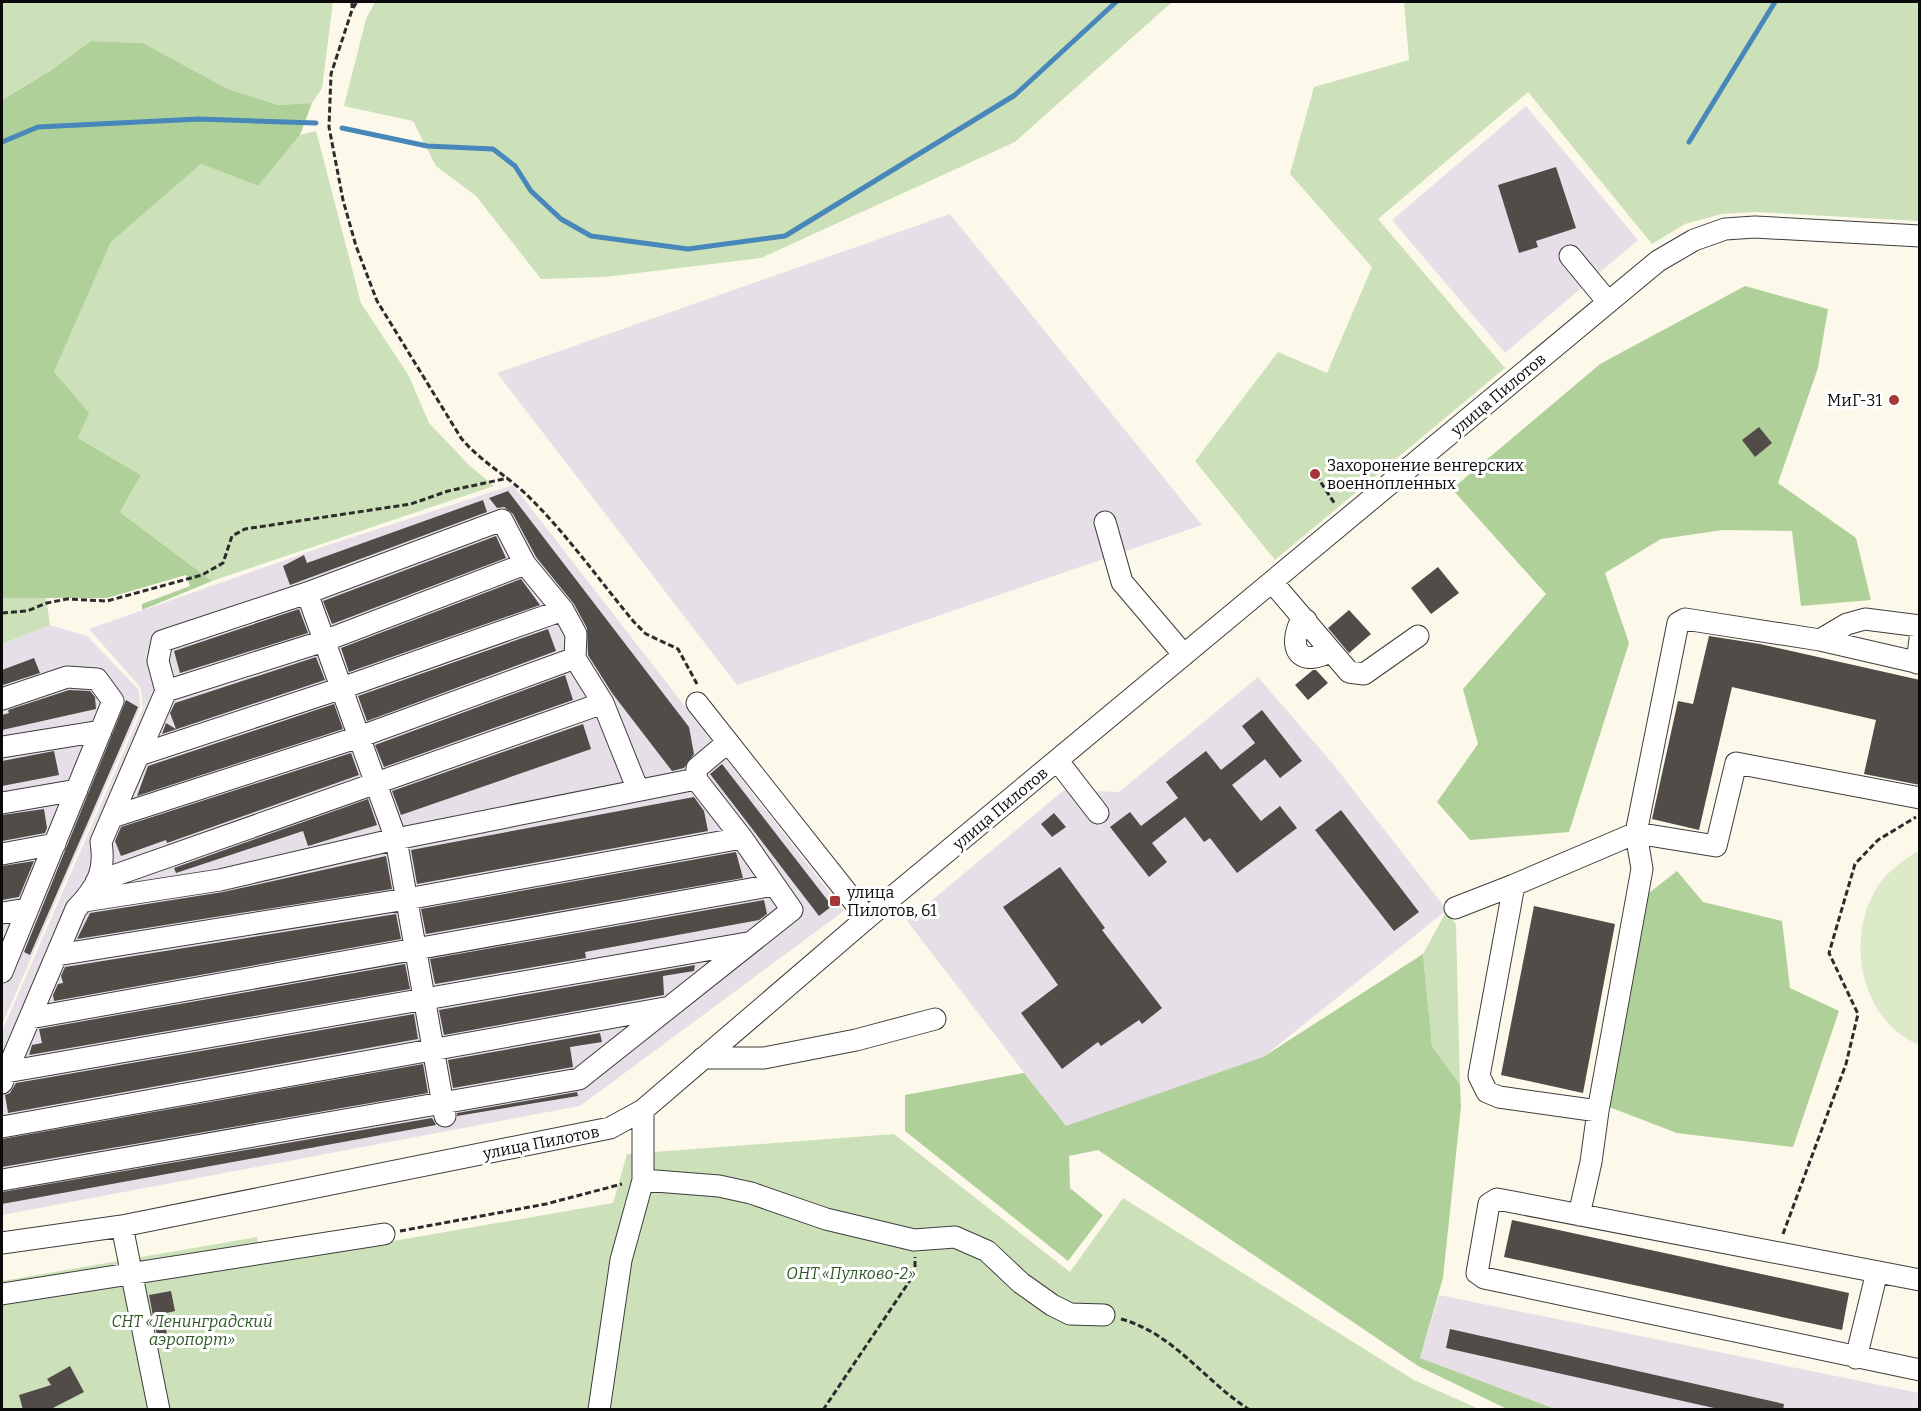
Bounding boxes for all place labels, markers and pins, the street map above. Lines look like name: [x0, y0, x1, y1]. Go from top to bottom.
place label: МиГ-31: [1827, 391, 1882, 410]
marker: МиГ-31: [1887, 393, 1901, 407]
place label: Захоронение венгерских военнопленных: [1327, 456, 1524, 493]
marker: Захоронение венгерских военнопленных: [1308, 467, 1322, 481]
place label: улица Пилотов, 61: [846, 883, 937, 920]
marker: улица Пилотов, 61: [828, 894, 842, 908]

